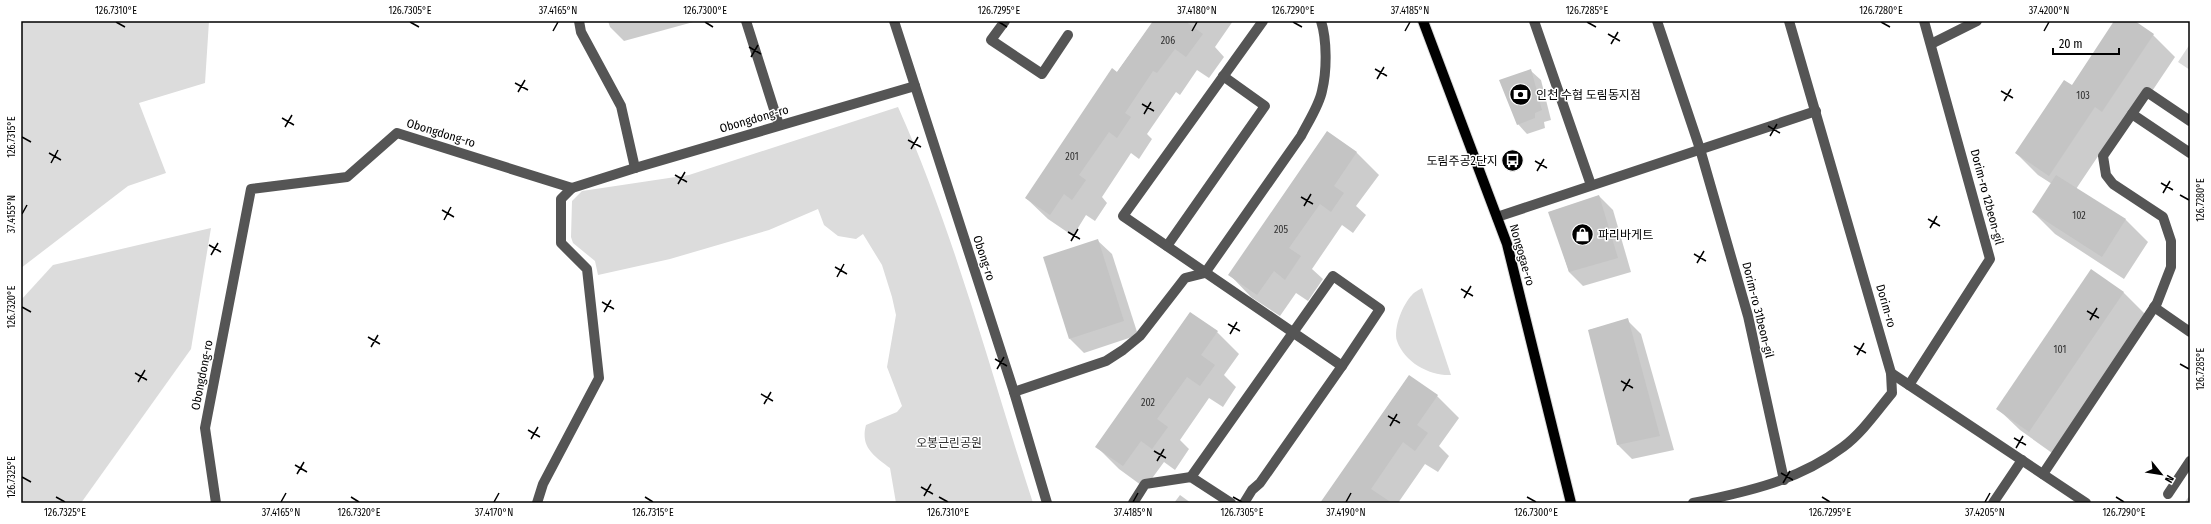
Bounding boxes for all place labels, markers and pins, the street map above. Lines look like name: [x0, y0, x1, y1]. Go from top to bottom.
bank icon: 인천 수협 도림동지점: [1508, 82, 1534, 108]
place label: 인천 수협 도림동지점: [1536, 88, 1641, 102]
bus stop icon: 도림주공2단지: [1500, 148, 1526, 174]
place label: 도림주공2단지: [1426, 154, 1498, 168]
shop icon: 파리바게트: [1570, 222, 1596, 248]
place label: 파리바게트: [1598, 228, 1653, 242]

